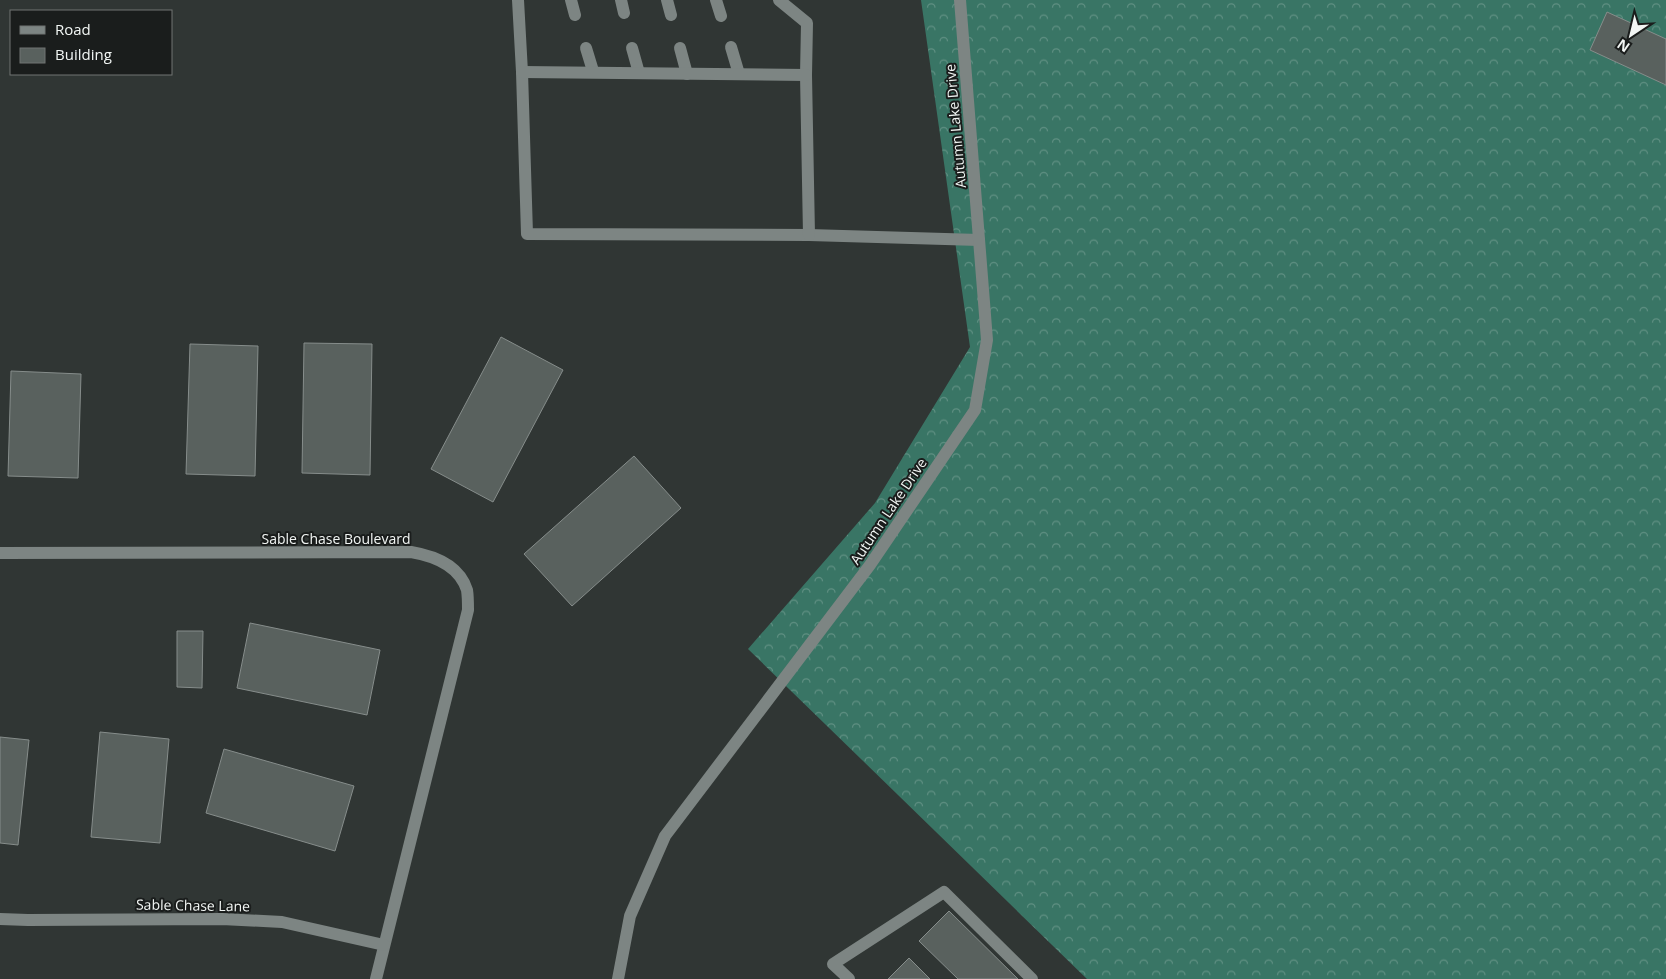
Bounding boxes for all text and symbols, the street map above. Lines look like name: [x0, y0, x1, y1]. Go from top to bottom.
legend: [10, 10, 172, 75]
north arrow: [1606, 10, 1656, 60]
text: Road: [55, 19, 91, 39]
text: N: [1613, 35, 1633, 57]
text: Building: [55, 44, 112, 64]
street label: Autumn Lake Drive: [940, 63, 970, 189]
street label: Autumn Lake Drive: [845, 454, 931, 568]
street label: Sable Chase Boulevard: [262, 529, 410, 548]
street label: Sable Chase Lane: [136, 895, 250, 915]

